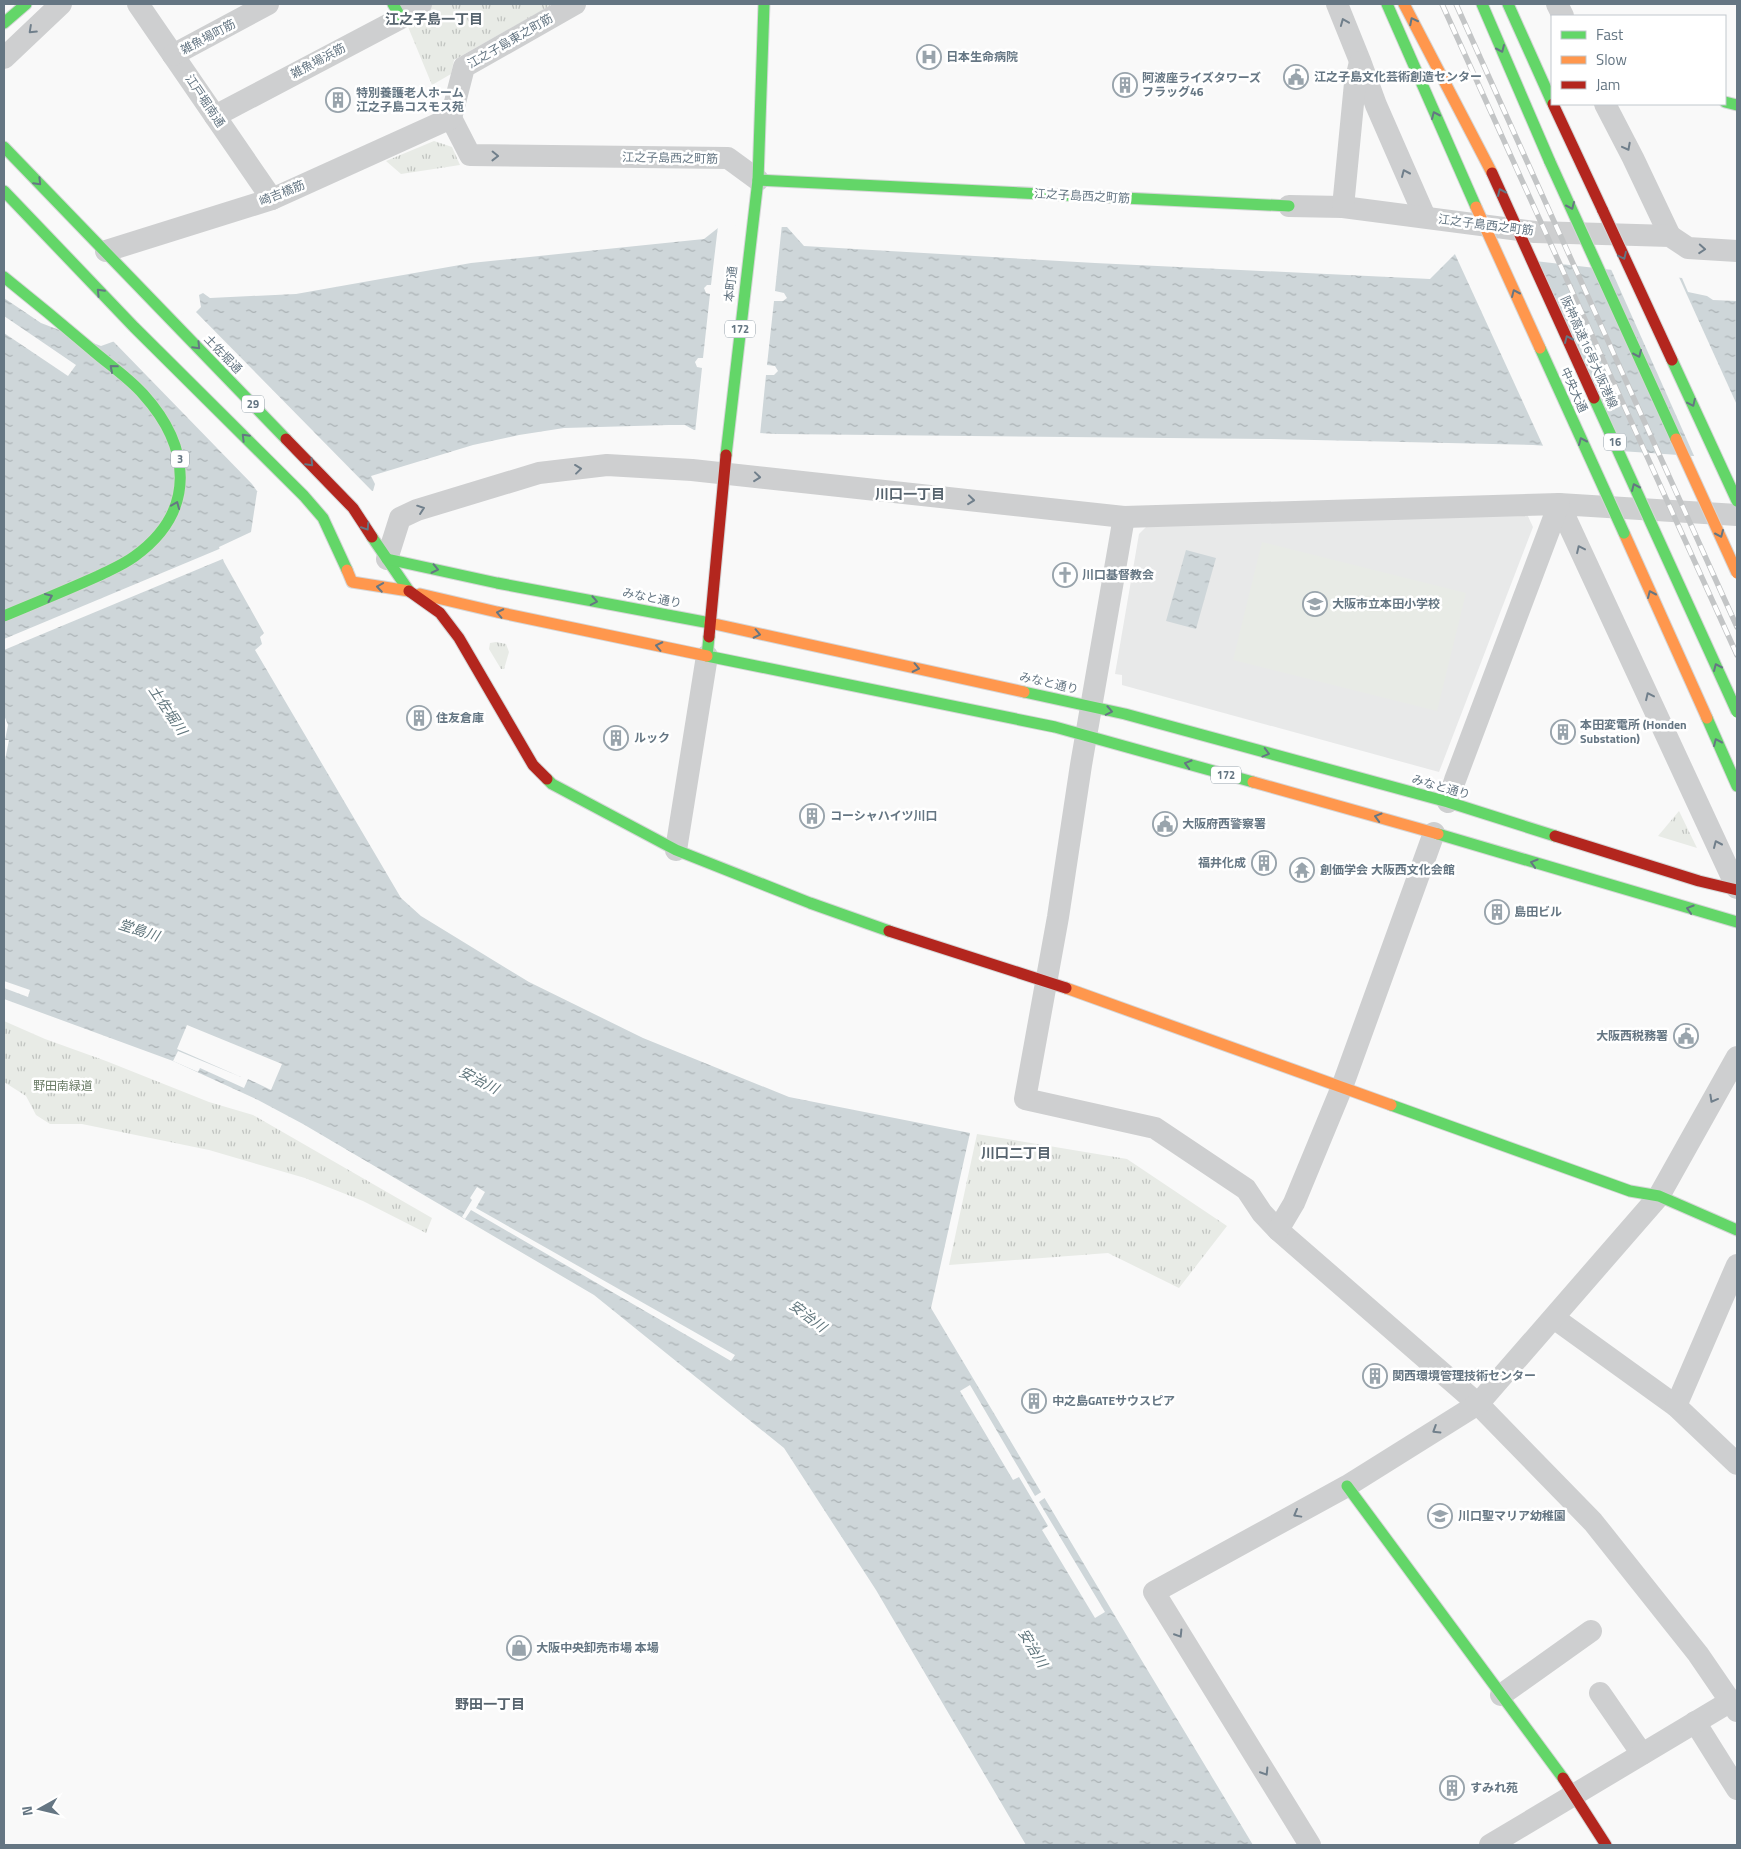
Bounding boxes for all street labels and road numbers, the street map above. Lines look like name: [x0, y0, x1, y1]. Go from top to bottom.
street label: 江之子島東之町筋: [463, 8, 556, 73]
street label: 雑魚場町筋: [177, 14, 239, 59]
street label: 雑魚場浜筋: [287, 38, 349, 83]
street label: 江戸堀南通: [181, 71, 230, 131]
street label: 江之子島西之町筋: [622, 147, 718, 168]
street label: 崎吉橋筋: [256, 175, 308, 210]
street label: 江之子島西之町筋: [1034, 184, 1130, 208]
street label: 江之子島西之町筋: [1437, 209, 1535, 240]
street label: 本町通: [719, 265, 742, 303]
street label: 阪神高速16号大阪港線: [1556, 292, 1623, 411]
road number: 172: [725, 320, 755, 338]
street label: 土佐堀通: [200, 330, 247, 378]
street label: 中央大通: [1556, 364, 1593, 416]
road number: 29: [242, 396, 264, 412]
road number: 16: [1604, 434, 1626, 451]
road number: 3: [171, 450, 189, 468]
street label: みなと通り: [621, 582, 683, 613]
street label: みなと通り: [1018, 667, 1080, 699]
road number: 172: [1211, 766, 1241, 784]
street label: みなと通り: [1410, 769, 1473, 804]

